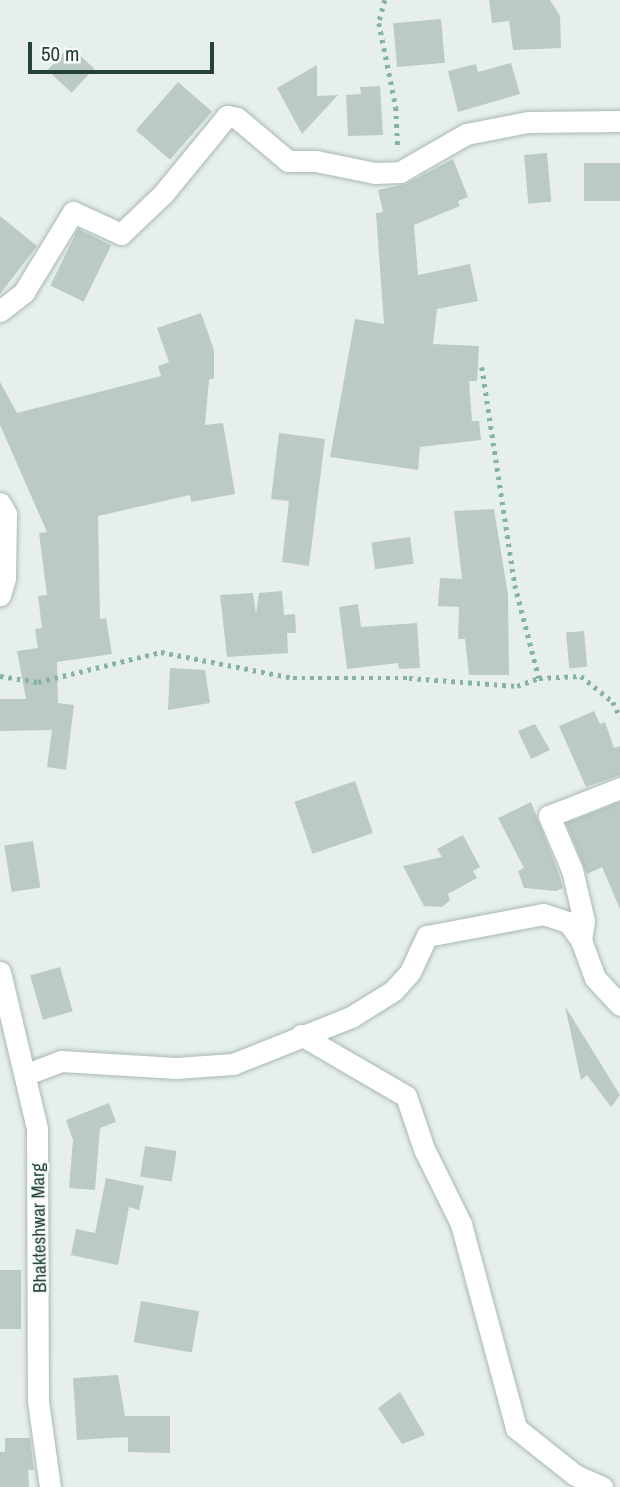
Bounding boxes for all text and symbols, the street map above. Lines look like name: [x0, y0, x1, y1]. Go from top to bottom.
scale bar: [32, 28, 217, 72]
text: 50 m: [41, 39, 79, 68]
street label: Bhakteshwar Marg: [26, 1163, 52, 1293]

